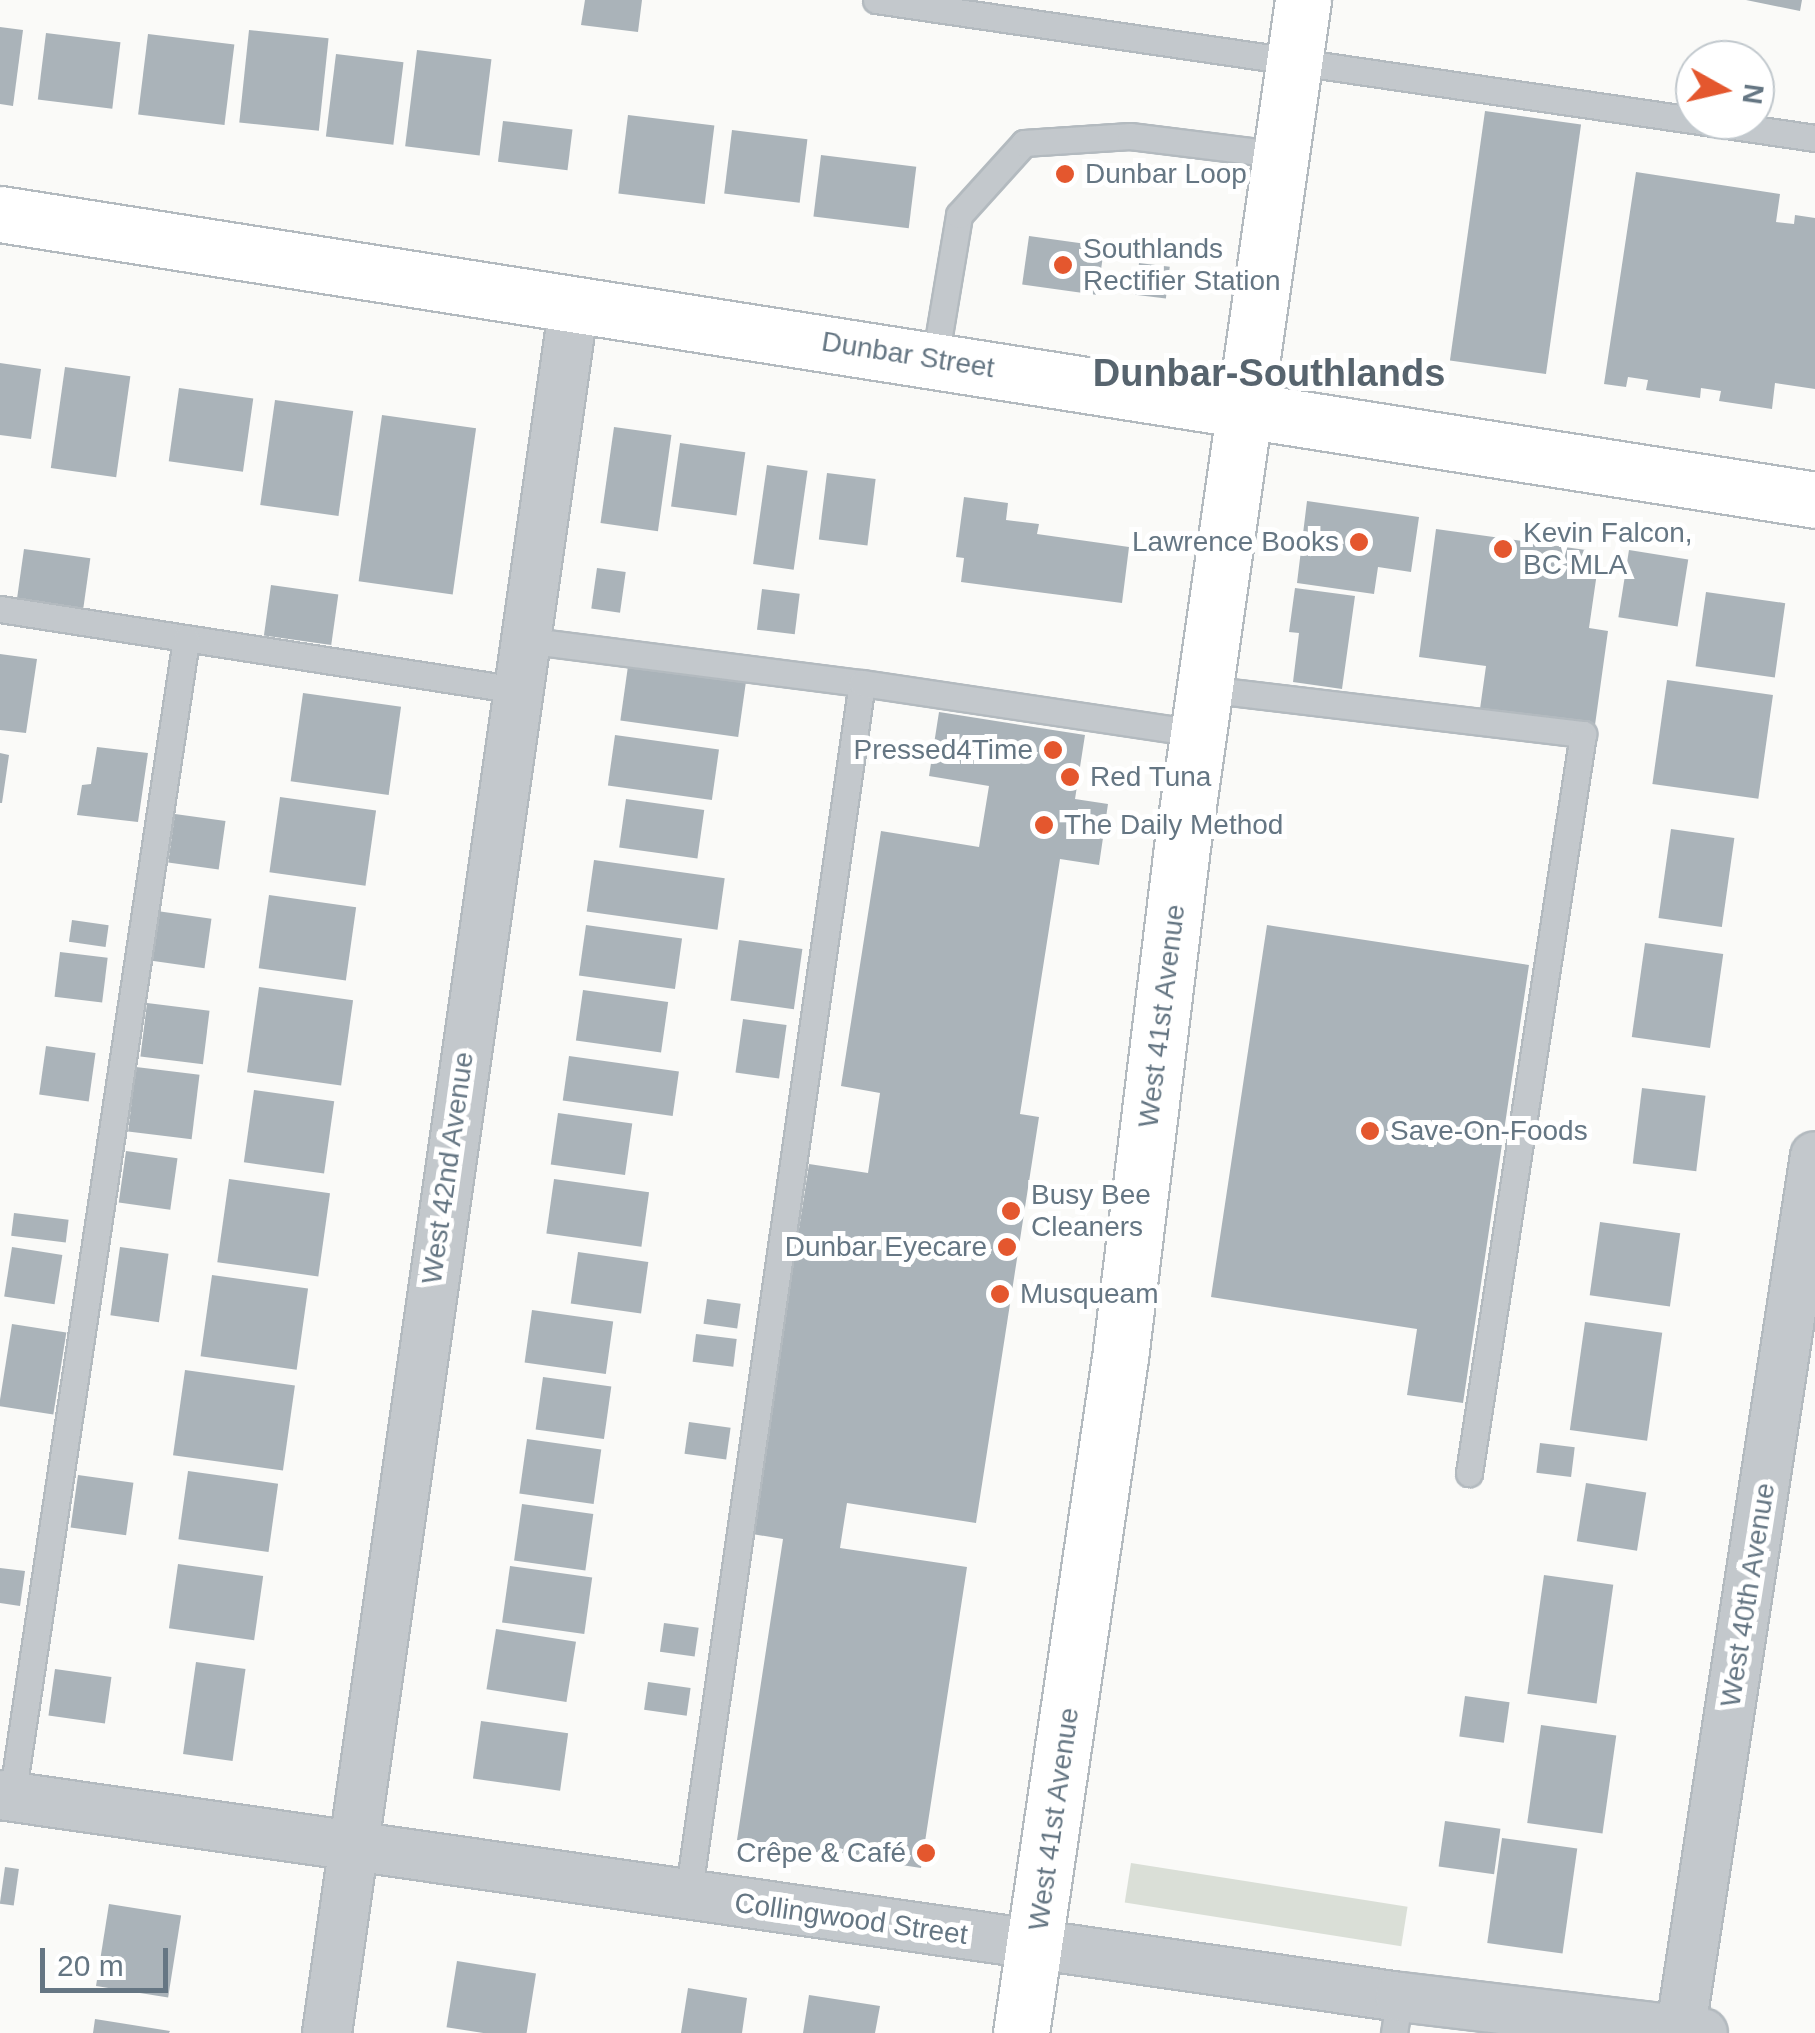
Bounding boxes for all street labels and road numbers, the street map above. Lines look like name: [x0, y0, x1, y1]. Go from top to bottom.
street label: Dunbar Street: [819, 325, 997, 385]
street label: West 41st Avenue: [1132, 902, 1192, 1130]
street label: West 42nd Avenue: [415, 1049, 481, 1287]
street label: West 40th Avenue: [1714, 1480, 1782, 1710]
street label: West 41st Avenue: [1022, 1705, 1086, 1933]
street label: Collingwood Street: [732, 1886, 970, 1952]

